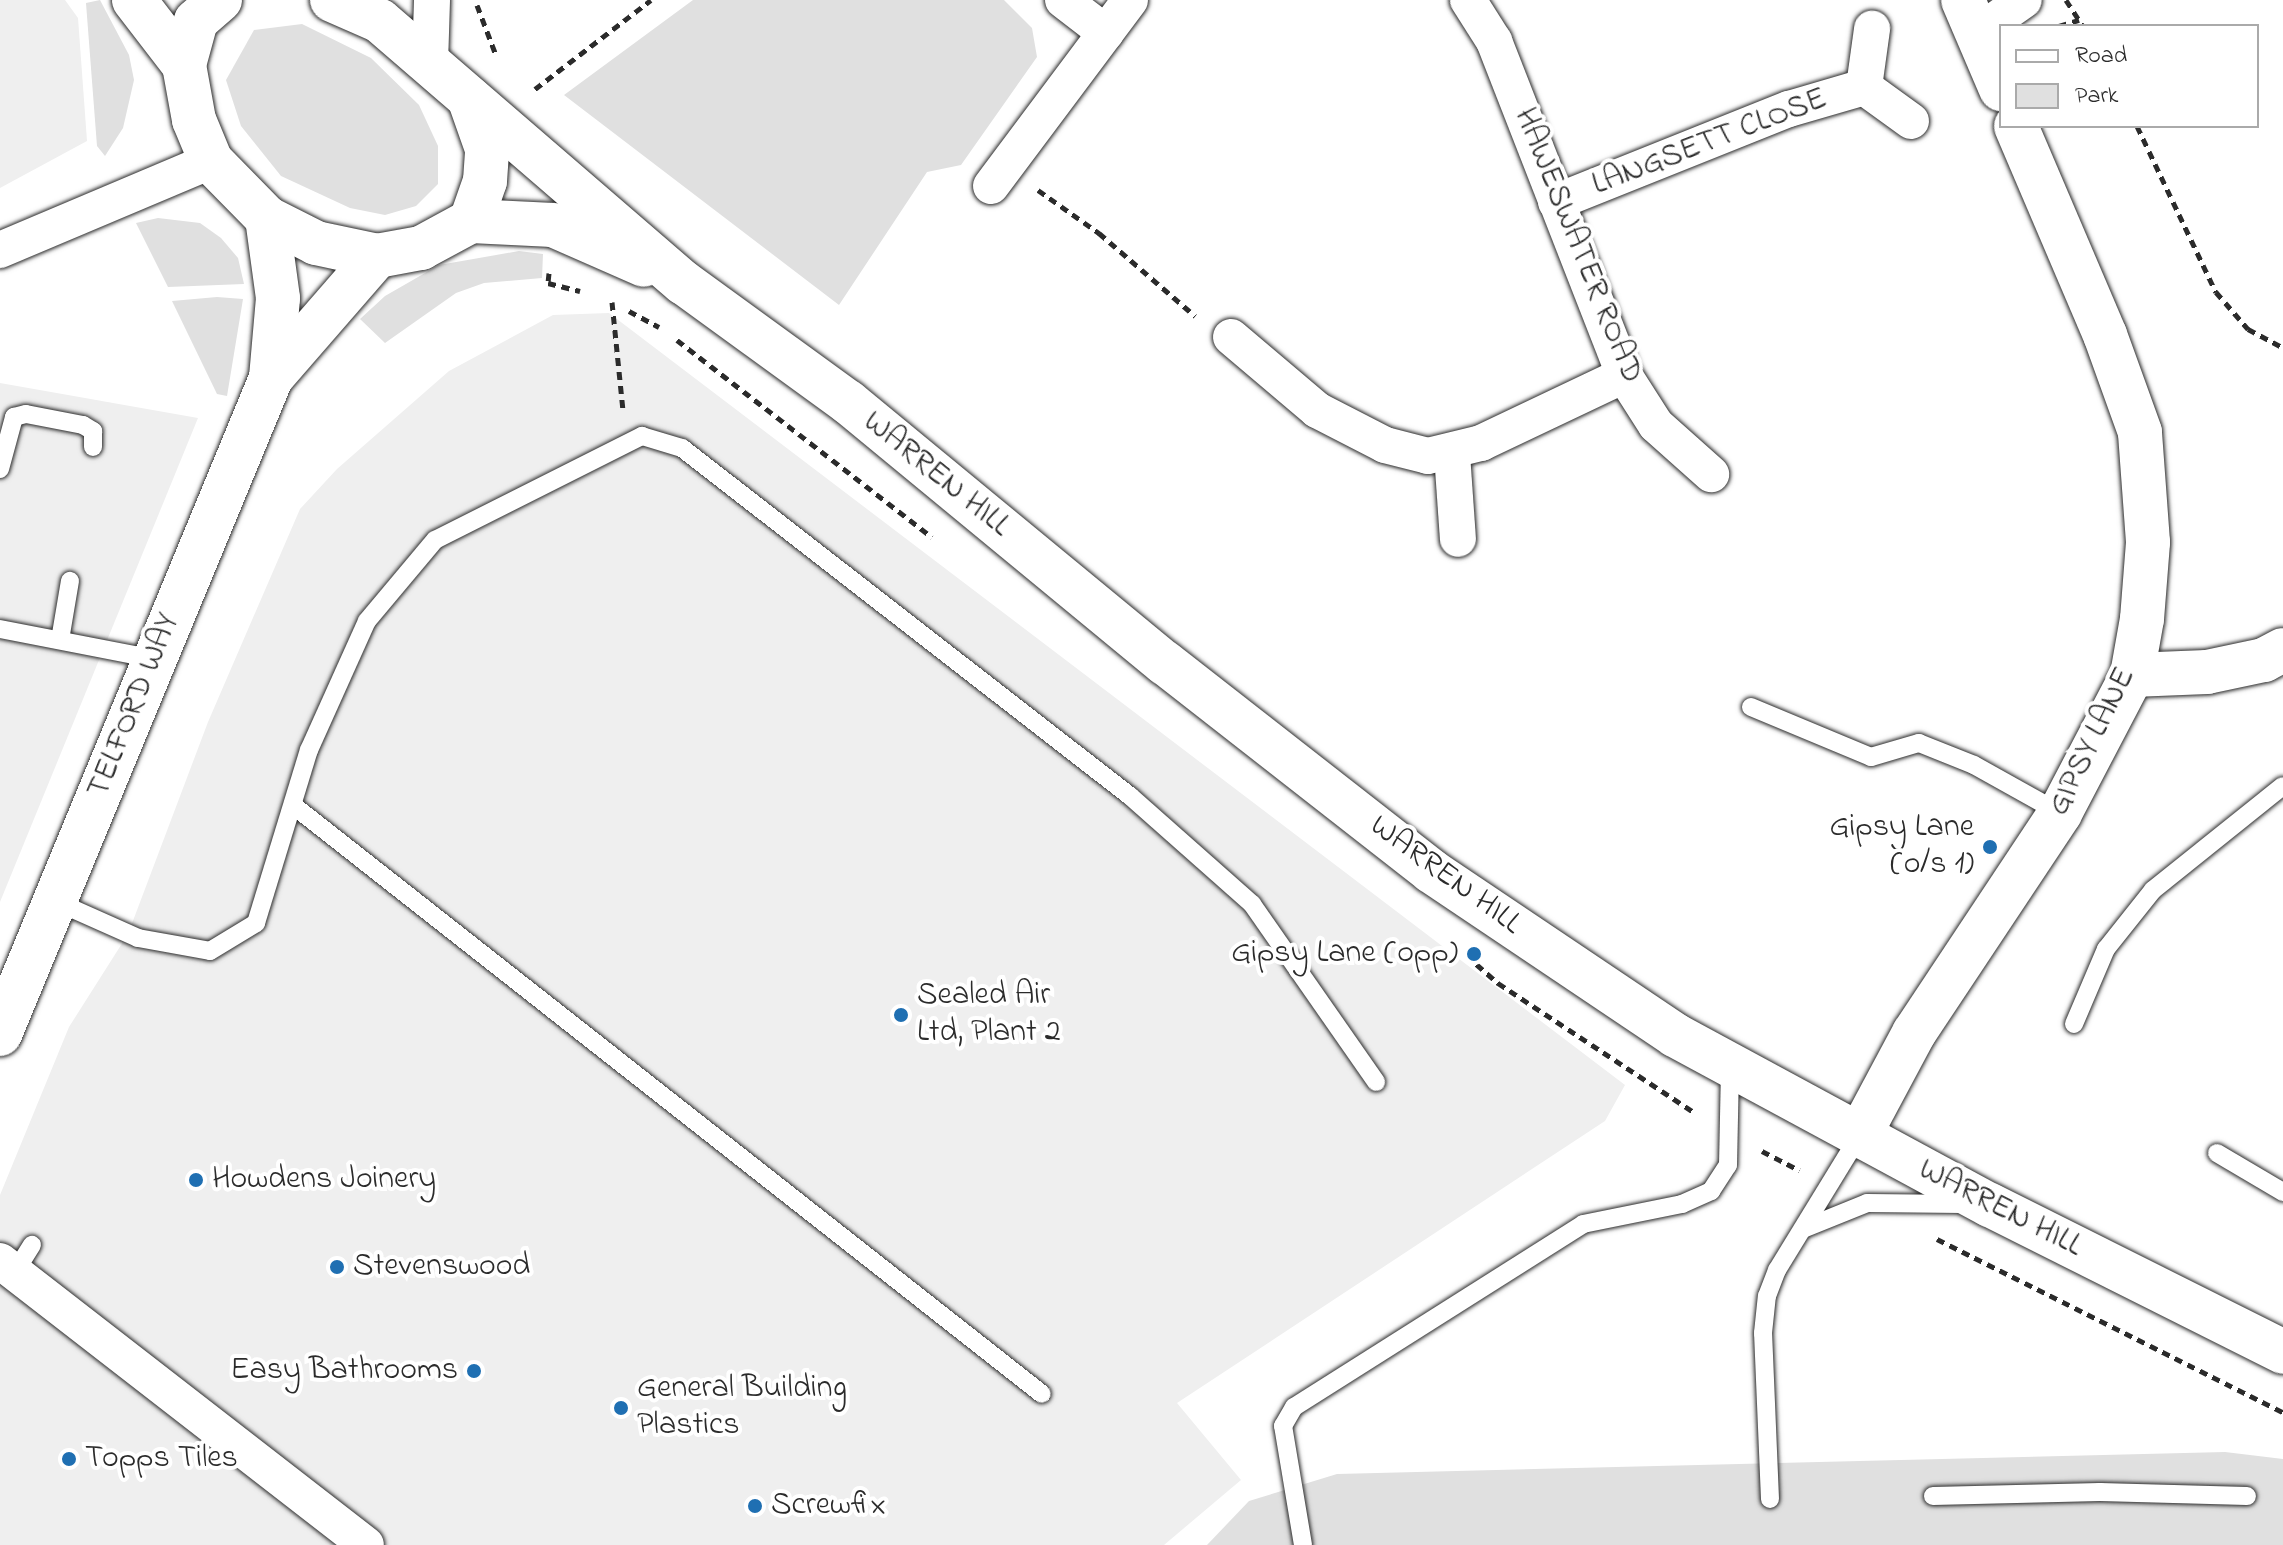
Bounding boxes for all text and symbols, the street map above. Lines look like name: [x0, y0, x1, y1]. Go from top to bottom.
legend: [1999, 24, 2259, 128]
text: Road: [2075, 39, 2127, 74]
text: Park: [2075, 79, 2118, 114]
street label: LANGSETT CLOSE: [1587, 81, 1833, 205]
street label: HAWESWATER ROAD: [1504, 103, 1650, 389]
street label: WARREN HILL: [854, 404, 1018, 546]
street label: TELFORD WAY: [81, 608, 189, 804]
street label: GIPSY LANE: [2041, 662, 2145, 822]
street label: WARREN HILL: [1361, 808, 1529, 944]
place label: Gipsy Lane (o/s 1): [1829, 810, 1974, 885]
marker: Gipsy Lane (o/s 1): [1981, 838, 1999, 856]
place label: Gipsy Lane (opp): [1231, 935, 1458, 973]
marker: Gipsy Lane (opp): [1465, 945, 1483, 963]
place label: Sealed Air Ltd, Plant 2: [917, 978, 1061, 1053]
marker: Sealed Air Ltd, Plant 2: [892, 1006, 910, 1024]
street label: WARREN HILL: [1912, 1151, 2088, 1267]
place label: Howdens Joinery: [212, 1161, 436, 1199]
marker: Howdens Joinery: [187, 1171, 205, 1189]
place label: Stevenswood: [353, 1248, 530, 1286]
marker: Stevenswood: [328, 1258, 346, 1276]
place label: Easy Bathrooms: [230, 1352, 458, 1390]
marker: Easy Bathrooms: [465, 1362, 483, 1380]
place label: General Building Plastics: [637, 1371, 847, 1446]
marker: General Building Plastics: [612, 1399, 630, 1417]
place label: Topps Tiles: [85, 1440, 238, 1478]
marker: Topps Tiles: [60, 1450, 78, 1468]
place label: Screwfix: [771, 1487, 886, 1525]
marker: Screwfix: [746, 1497, 764, 1515]

